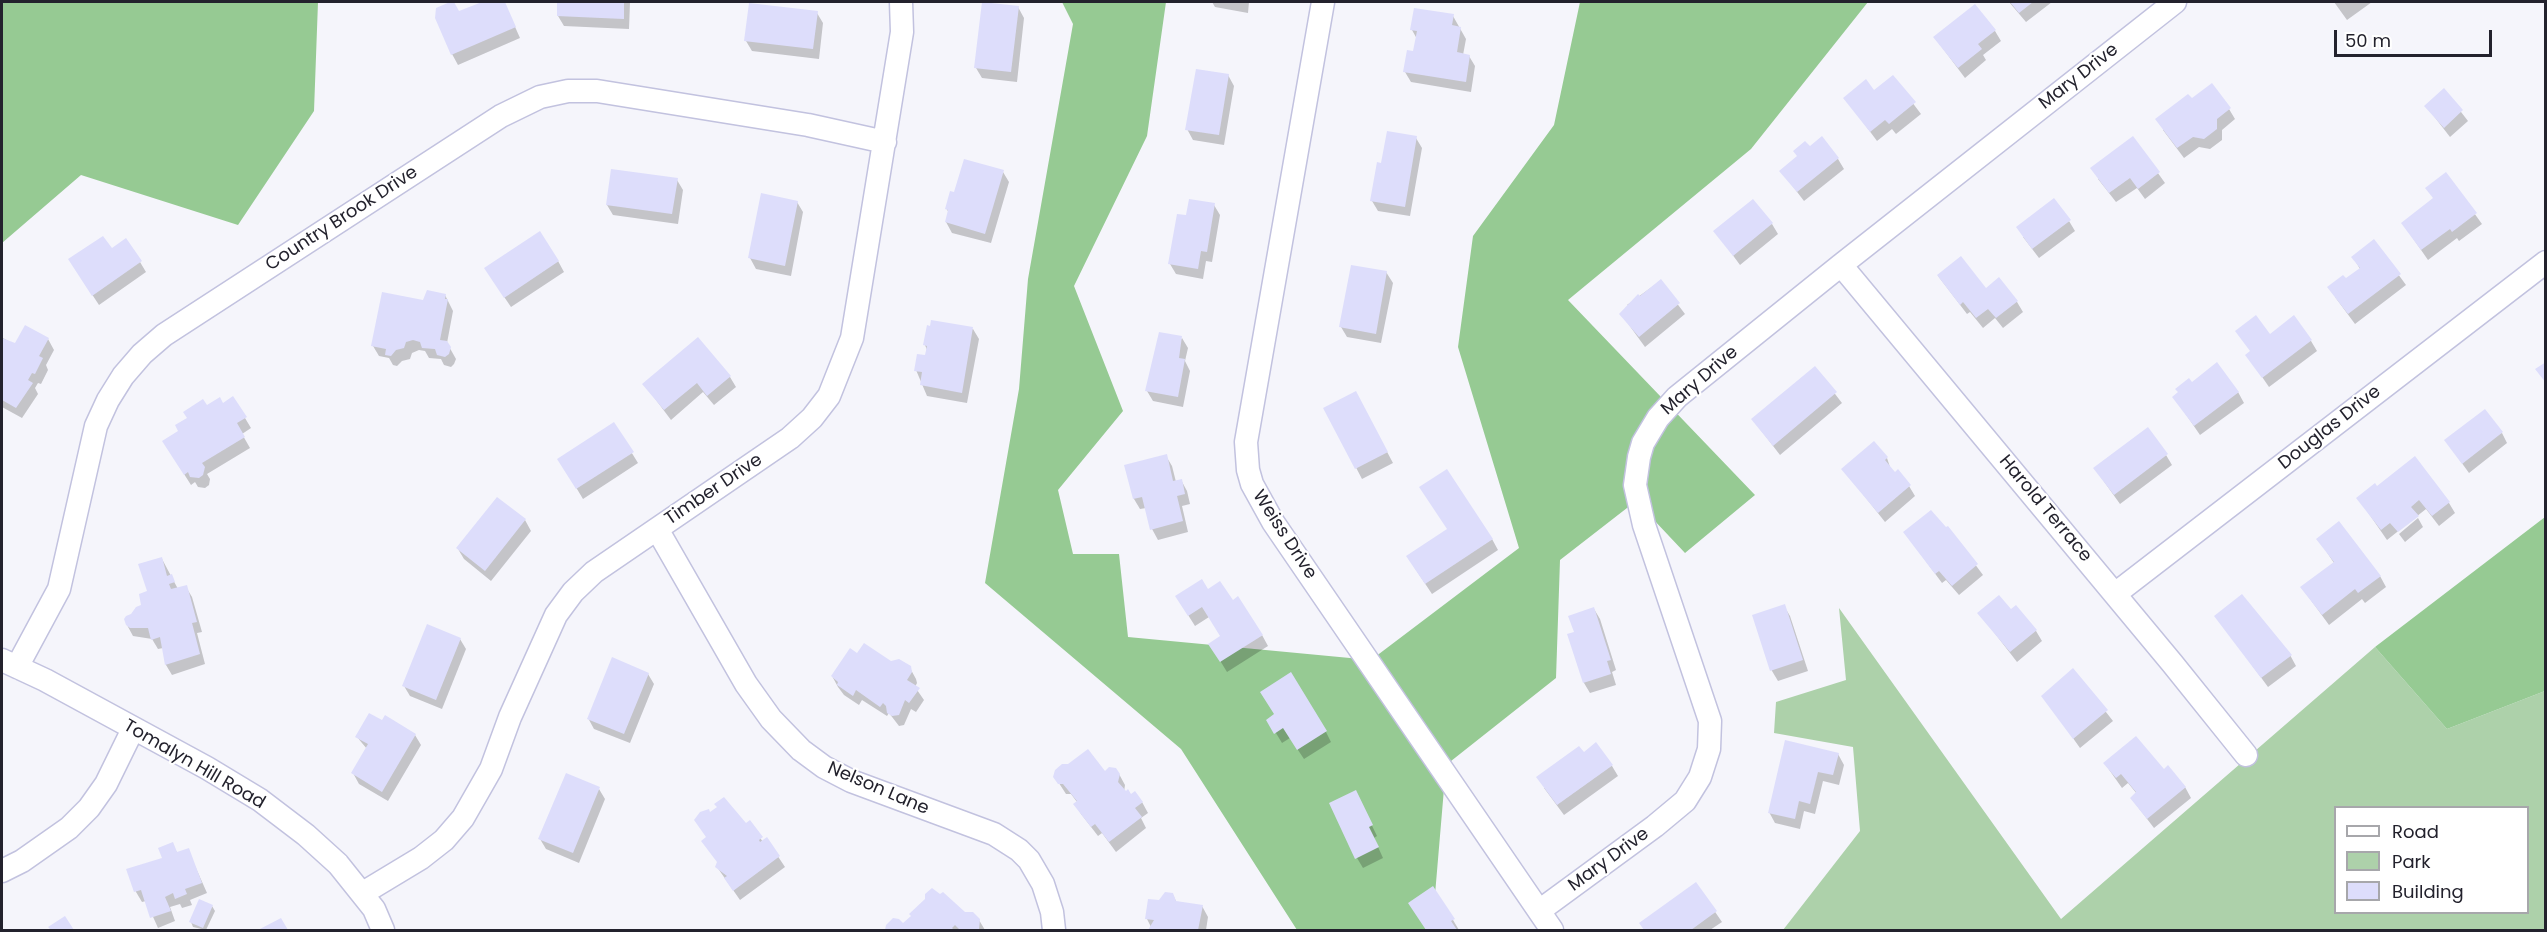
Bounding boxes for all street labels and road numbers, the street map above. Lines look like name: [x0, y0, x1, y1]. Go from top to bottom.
street label: Mary Drive: [2035, 39, 2123, 115]
street label: Country Brook Drive: [262, 162, 422, 276]
street label: Mary Drive: [1657, 342, 1743, 420]
street label: Douglas Drive: [2275, 381, 2385, 475]
street label: Timber Drive: [661, 450, 767, 530]
street label: Harold Terrace: [1994, 451, 2096, 567]
street label: Weiss Drive: [1247, 486, 1321, 584]
street label: Tomalyn Hill Road: [119, 716, 269, 814]
street label: Nelson Lane: [824, 758, 932, 820]
street label: Mary Drive: [1564, 824, 1654, 896]

